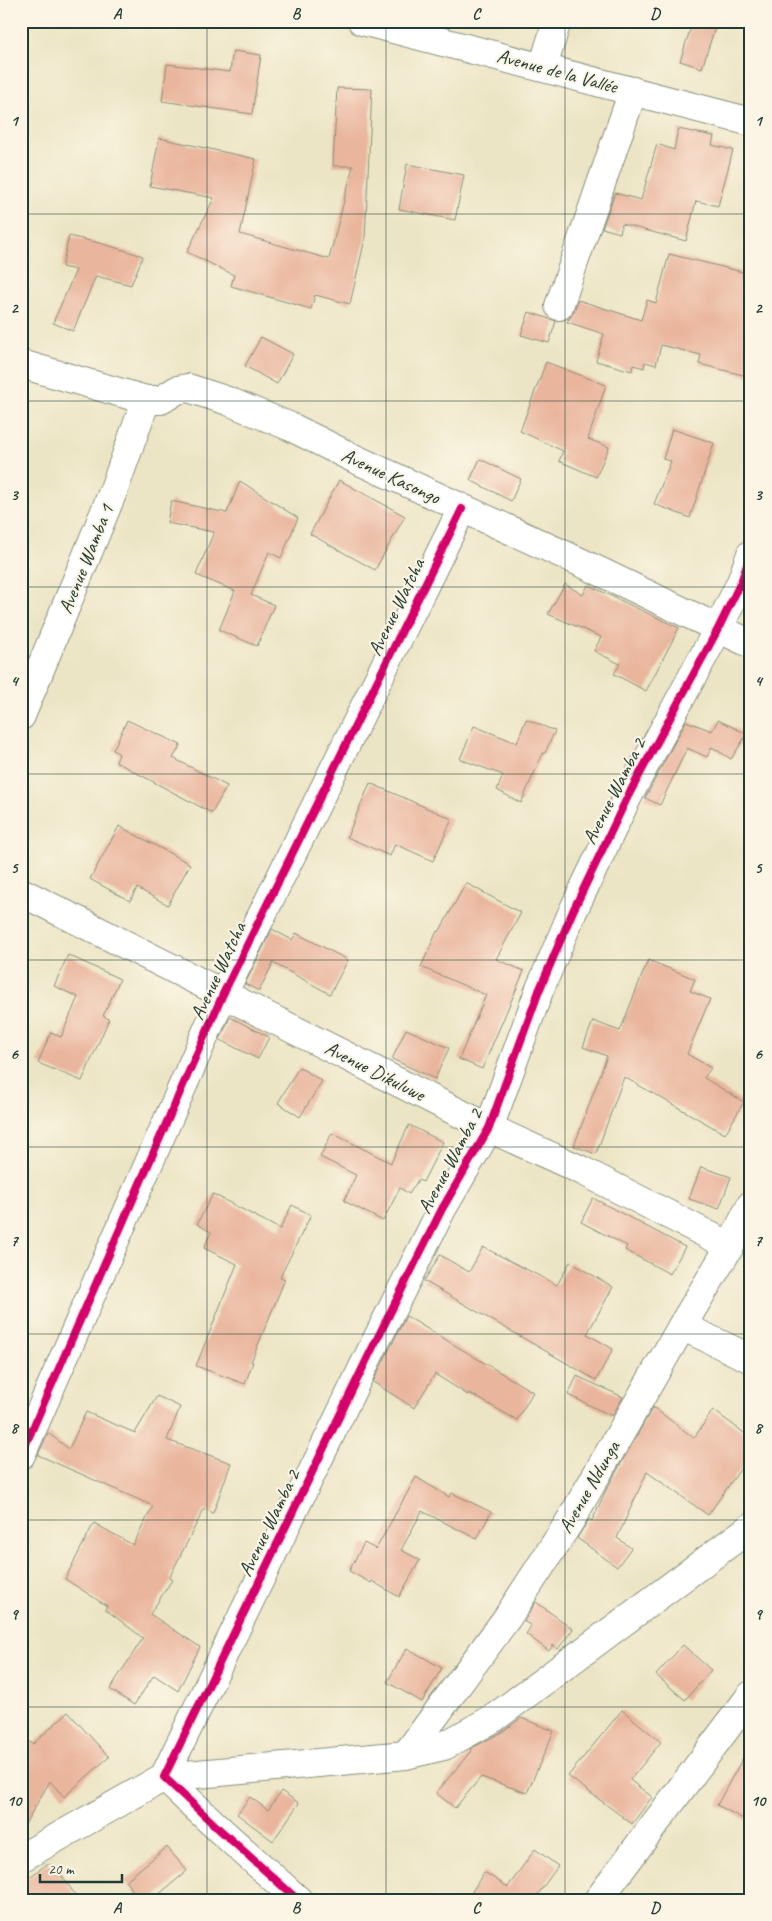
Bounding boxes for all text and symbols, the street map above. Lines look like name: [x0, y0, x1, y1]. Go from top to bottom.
text: A: [113, 4, 123, 24]
text: B: [292, 4, 302, 24]
text: C: [472, 4, 482, 24]
text: D: [650, 4, 661, 24]
street label: Avenue de la Vallée: [494, 43, 621, 99]
text: 1: [10, 111, 19, 131]
text: 1: [754, 111, 763, 131]
text: 2: [10, 298, 19, 318]
text: 2: [754, 298, 763, 318]
street label: Avenue Kasongo: [338, 442, 445, 510]
text: 3: [10, 485, 19, 505]
text: 3: [754, 485, 763, 505]
street label: Avenue Wamba 1: [53, 500, 120, 617]
street label: Avenue Watcha: [362, 553, 431, 660]
text: 4: [10, 671, 19, 691]
text: 4: [754, 671, 763, 691]
street label: Avenue Wamba 2: [577, 732, 652, 848]
text: 5: [11, 858, 20, 878]
text: 5: [755, 858, 764, 878]
street label: Avenue Watcha: [185, 916, 252, 1024]
street label: Avenue Dikuluwe: [321, 1035, 430, 1107]
text: 6: [10, 1044, 19, 1064]
text: 6: [754, 1044, 763, 1064]
street label: Avenue Wamba 2: [412, 1102, 489, 1218]
text: 7: [10, 1231, 19, 1251]
text: 7: [754, 1231, 763, 1251]
text: 8: [10, 1418, 19, 1438]
text: 8: [754, 1418, 763, 1438]
street label: Avenue Ndunga: [553, 1435, 626, 1537]
street label: Avenue Wamba 2: [232, 1464, 306, 1580]
text: 9: [10, 1604, 19, 1624]
text: 9: [754, 1604, 763, 1624]
text: 10: [7, 1791, 23, 1811]
text: 10: [751, 1791, 767, 1811]
scale bar: [40, 1851, 122, 1883]
text: 20 m: [48, 1860, 75, 1879]
text: A: [113, 1898, 123, 1918]
text: B: [292, 1898, 302, 1918]
text: C: [472, 1898, 482, 1918]
text: D: [650, 1898, 661, 1918]

